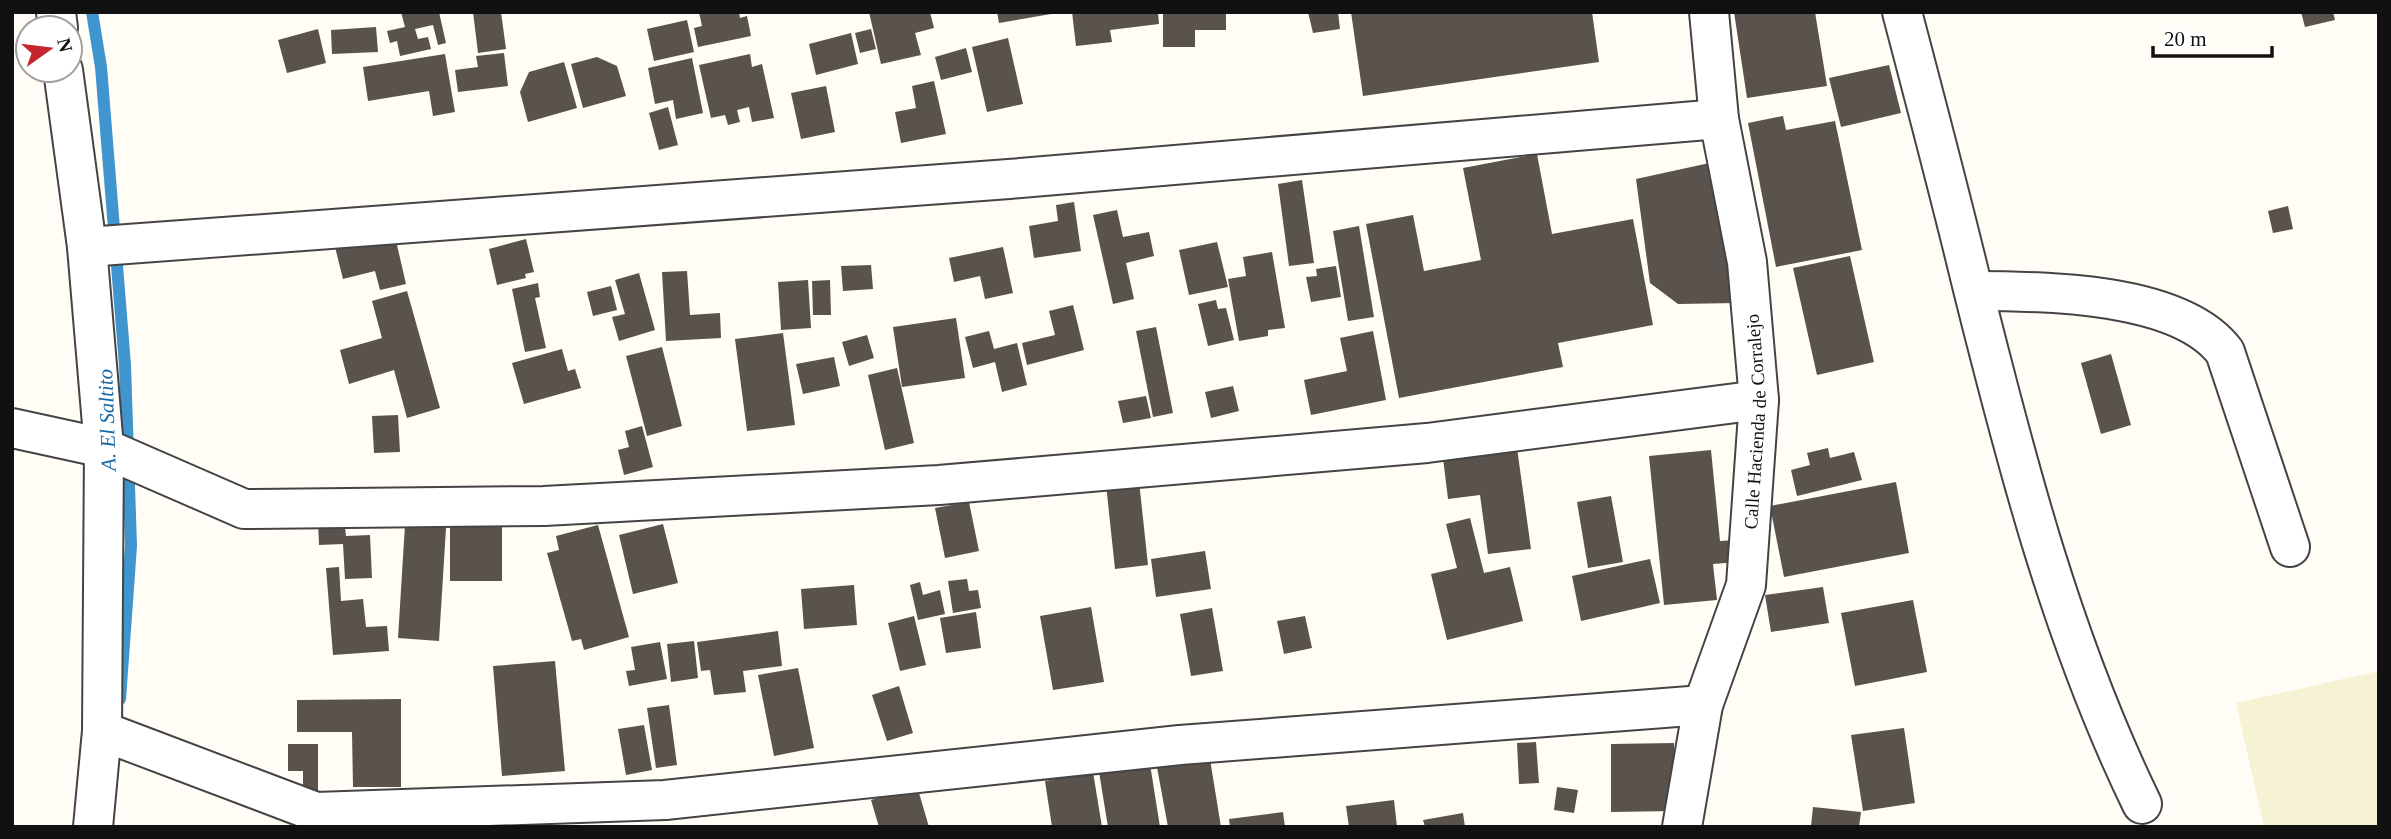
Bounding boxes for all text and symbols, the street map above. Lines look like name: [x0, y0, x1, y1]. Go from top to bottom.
north arrow: [14, 14, 84, 84]
scale bar: [2153, 14, 2272, 58]
text: 20 m: [2164, 27, 2207, 51]
text: N: [53, 36, 77, 54]
street label: Calle Hacienda de Corralejo: [1739, 313, 1770, 530]
water label: A. El Saltito: [93, 369, 121, 473]

